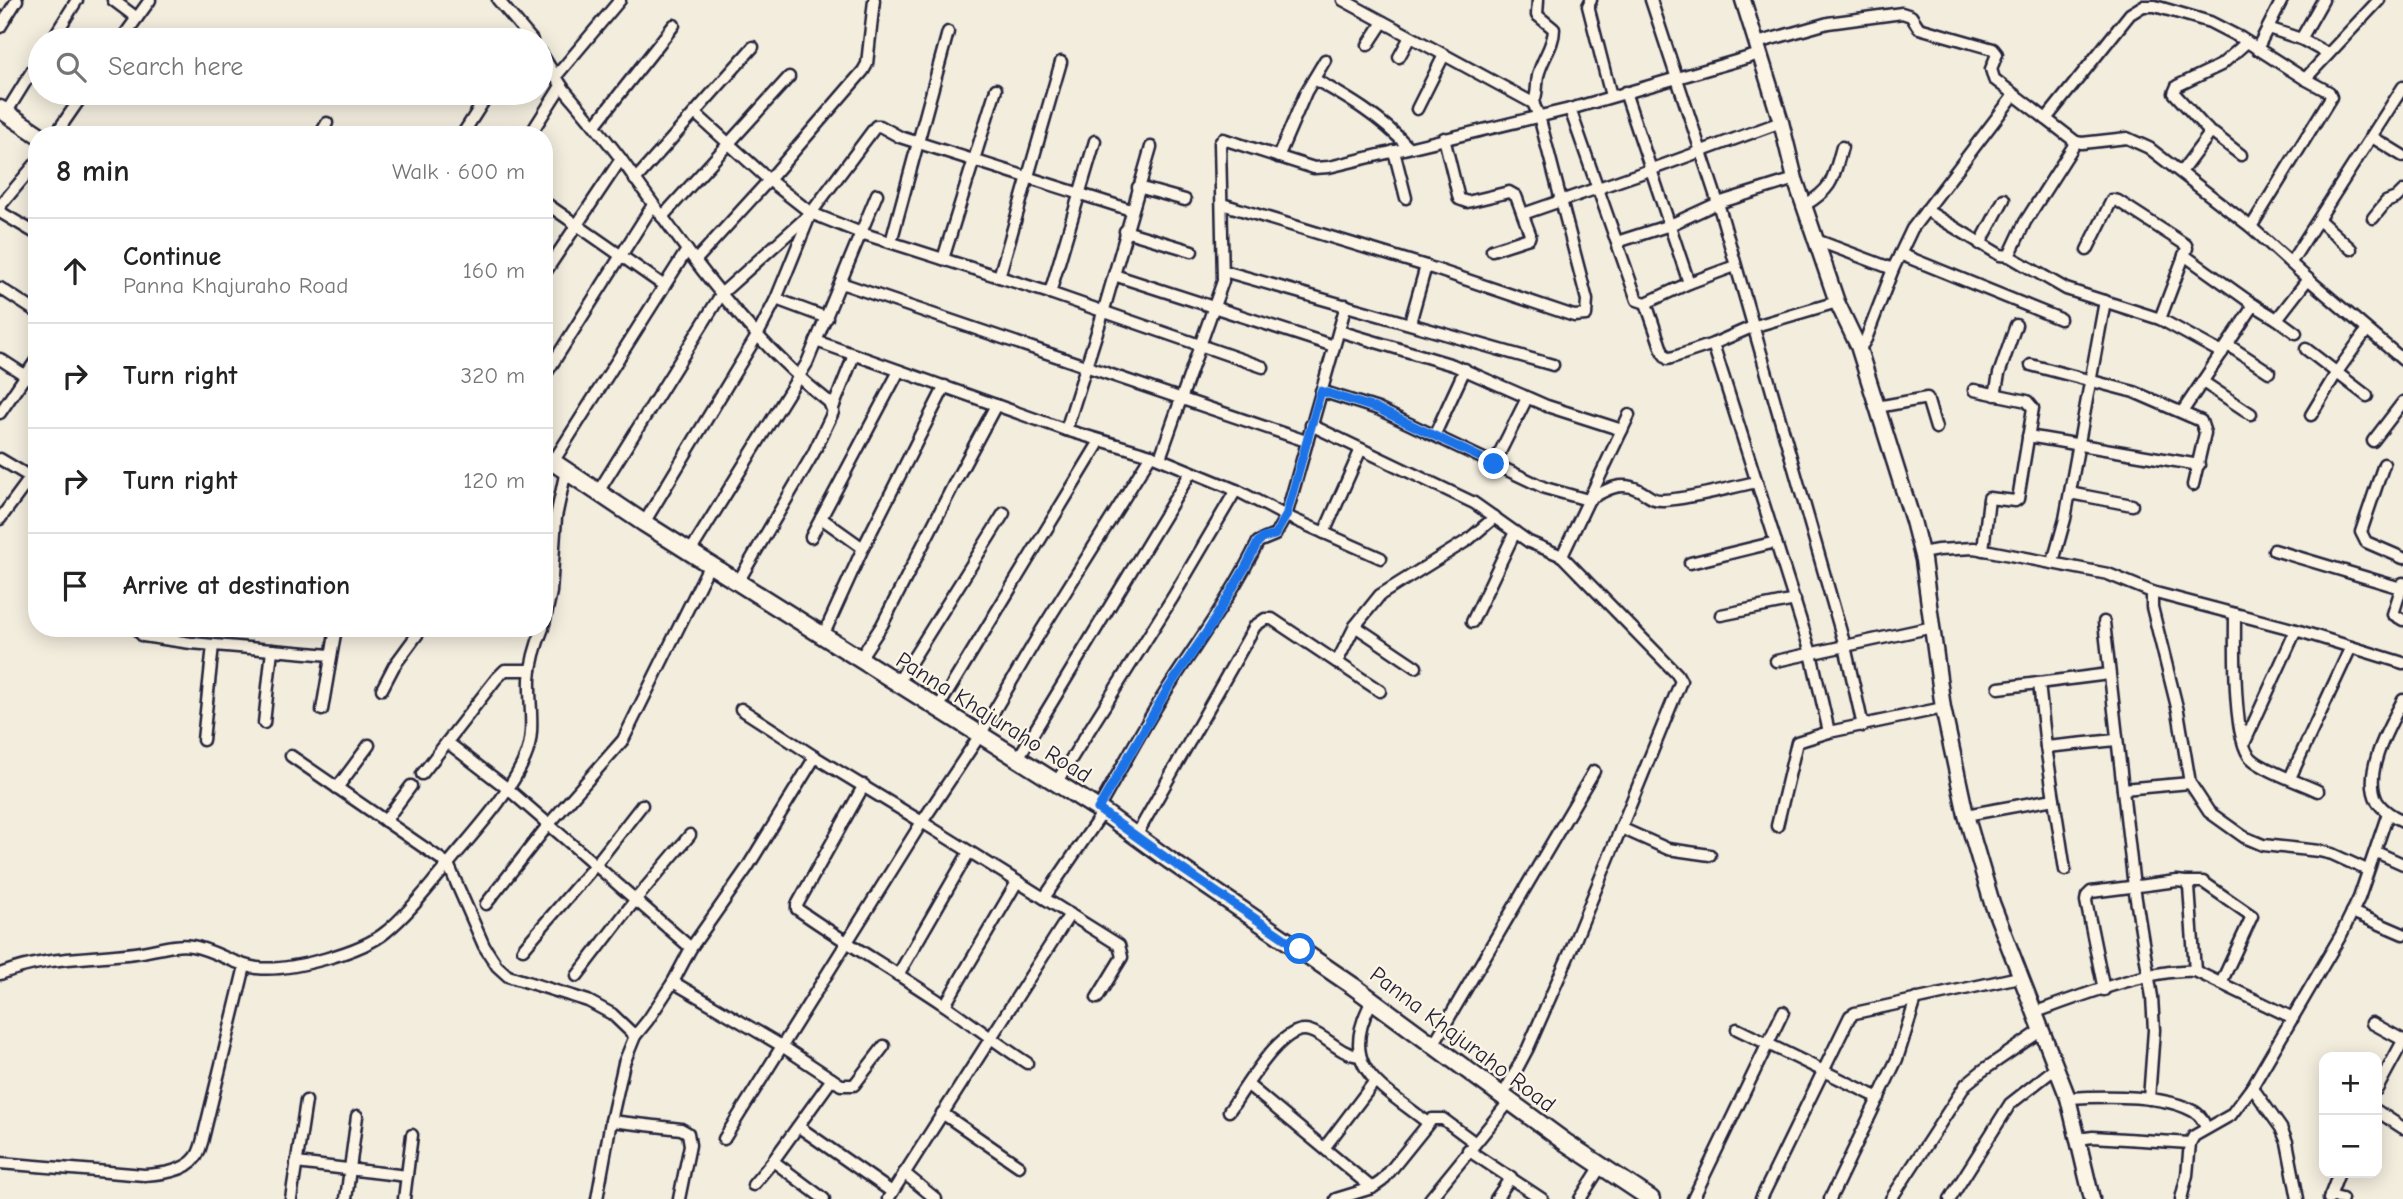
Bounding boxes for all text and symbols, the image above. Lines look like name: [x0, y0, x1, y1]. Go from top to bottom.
search box: [28, 28, 553, 105]
icon: search: [52, 48, 90, 86]
text: Search here: [108, 52, 243, 82]
text: 8 min: [56, 154, 130, 189]
text: Walk · 600 m: [392, 158, 525, 185]
text: Continue: [123, 242, 221, 272]
icon: ahead: [56, 252, 94, 290]
text: 160 m: [463, 257, 525, 284]
text: Panna Khajuraho Road: [123, 272, 348, 299]
icon: right: [56, 357, 94, 395]
text: Turn right: [123, 361, 237, 391]
text: 320 m: [461, 362, 525, 389]
route end: [1478, 448, 1509, 479]
icon: right: [56, 462, 94, 500]
text: Turn right: [123, 466, 237, 496]
text: 120 m: [463, 467, 525, 494]
icon: arrive: [56, 567, 94, 605]
text: Arrive at destination: [123, 571, 350, 601]
street label: Panna Khajuraho Road: [891, 646, 1096, 789]
route start: [1284, 933, 1315, 964]
street label: Panna Khajuraho Road: [1365, 961, 1561, 1118]
map controls: [2319, 1052, 2382, 1178]
button: +: [2319, 1052, 2382, 1115]
button: −: [2319, 1115, 2382, 1178]

